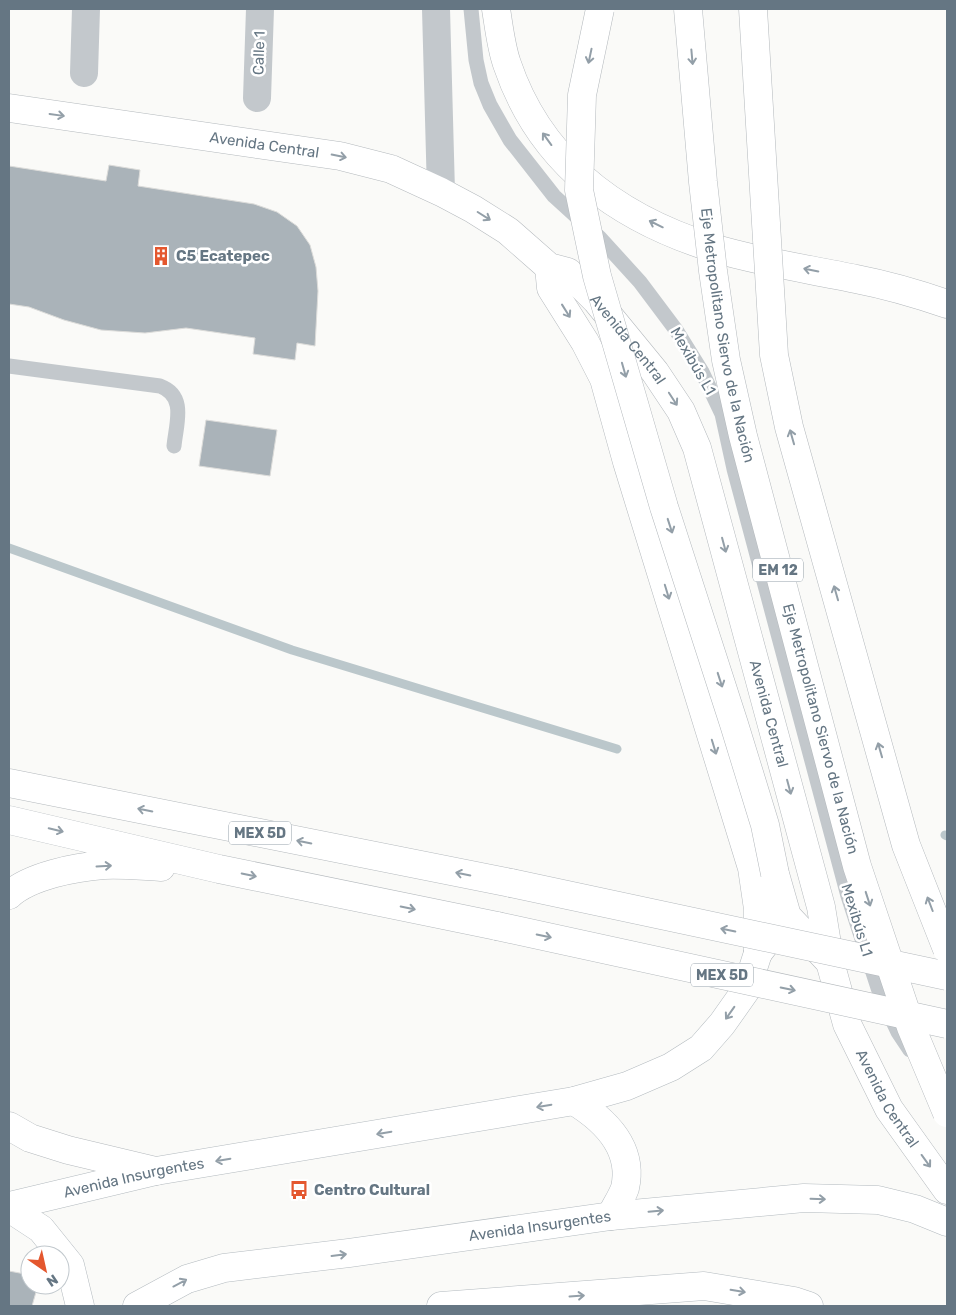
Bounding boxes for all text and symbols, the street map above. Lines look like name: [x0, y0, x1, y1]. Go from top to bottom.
street label: Calle 1: [249, 31, 269, 75]
one-way arrow: [585, 48, 594, 64]
one-way arrow: [687, 49, 697, 65]
one-way arrow: [49, 110, 65, 120]
street label: Avenida Central: [208, 128, 320, 162]
one-way arrow: [542, 132, 552, 146]
one-way arrow: [331, 152, 347, 161]
street label: Eje Metropolitano Siervo de la Nación: [697, 207, 759, 465]
one-way arrow: [476, 211, 490, 221]
one-way arrow: [648, 219, 663, 229]
building icon: C5 Ecatepec: [150, 245, 172, 267]
place label: C5 Ecatepec: [176, 247, 270, 265]
one-way arrow: [803, 265, 819, 275]
street label: Avenida Central: [586, 291, 669, 388]
one-way arrow: [562, 304, 572, 318]
street label: Mexibús L1: [666, 324, 720, 398]
one-way arrow: [619, 361, 629, 377]
one-way arrow: [668, 391, 678, 405]
one-way arrow: [787, 429, 796, 445]
one-way arrow: [665, 517, 675, 533]
one-way arrow: [720, 537, 729, 553]
road number: EM 12: [753, 558, 803, 582]
one-way arrow: [662, 583, 672, 599]
one-way arrow: [830, 585, 840, 601]
street label: Eje Metropolitano Siervo de la Nación: [779, 602, 862, 856]
street label: Avenida Central: [746, 658, 792, 769]
one-way arrow: [715, 672, 725, 688]
one-way arrow: [710, 739, 720, 755]
one-way arrow: [874, 742, 884, 758]
one-way arrow: [785, 778, 794, 794]
one-way arrow: [137, 805, 153, 814]
road number: MEX 5D: [229, 821, 291, 844]
one-way arrow: [48, 826, 64, 835]
one-way arrow: [296, 837, 312, 846]
one-way arrow: [96, 861, 112, 870]
one-way arrow: [456, 869, 472, 878]
one-way arrow: [240, 871, 256, 880]
street label: Mexibús L1: [837, 882, 877, 958]
one-way arrow: [864, 891, 873, 907]
one-way arrow: [924, 897, 934, 912]
one-way arrow: [399, 903, 415, 913]
one-way arrow: [721, 924, 737, 934]
one-way arrow: [536, 932, 552, 941]
road number: MEX 5D: [691, 964, 753, 986]
one-way arrow: [780, 985, 796, 995]
one-way arrow: [725, 1006, 735, 1020]
street label: Avenida Central: [852, 1046, 923, 1151]
one-way arrow: [536, 1102, 552, 1112]
one-way arrow: [376, 1128, 392, 1138]
street label: Avenida Insurgentes: [62, 1154, 206, 1202]
one-way arrow: [921, 1154, 931, 1168]
one-way arrow: [216, 1155, 232, 1165]
bus stop icon: Centro Cultural: [288, 1179, 310, 1201]
place label: Centro Cultural: [314, 1181, 430, 1199]
one-way arrow: [810, 1194, 826, 1203]
street label: Avenida Insurgentes: [468, 1207, 612, 1245]
one-way arrow: [648, 1207, 664, 1216]
north arrow: [20, 1245, 70, 1295]
one-way arrow: [331, 1250, 347, 1260]
text: N: [43, 1270, 61, 1290]
one-way arrow: [172, 1278, 187, 1287]
one-way arrow: [730, 1287, 746, 1297]
one-way arrow: [568, 1291, 584, 1300]

